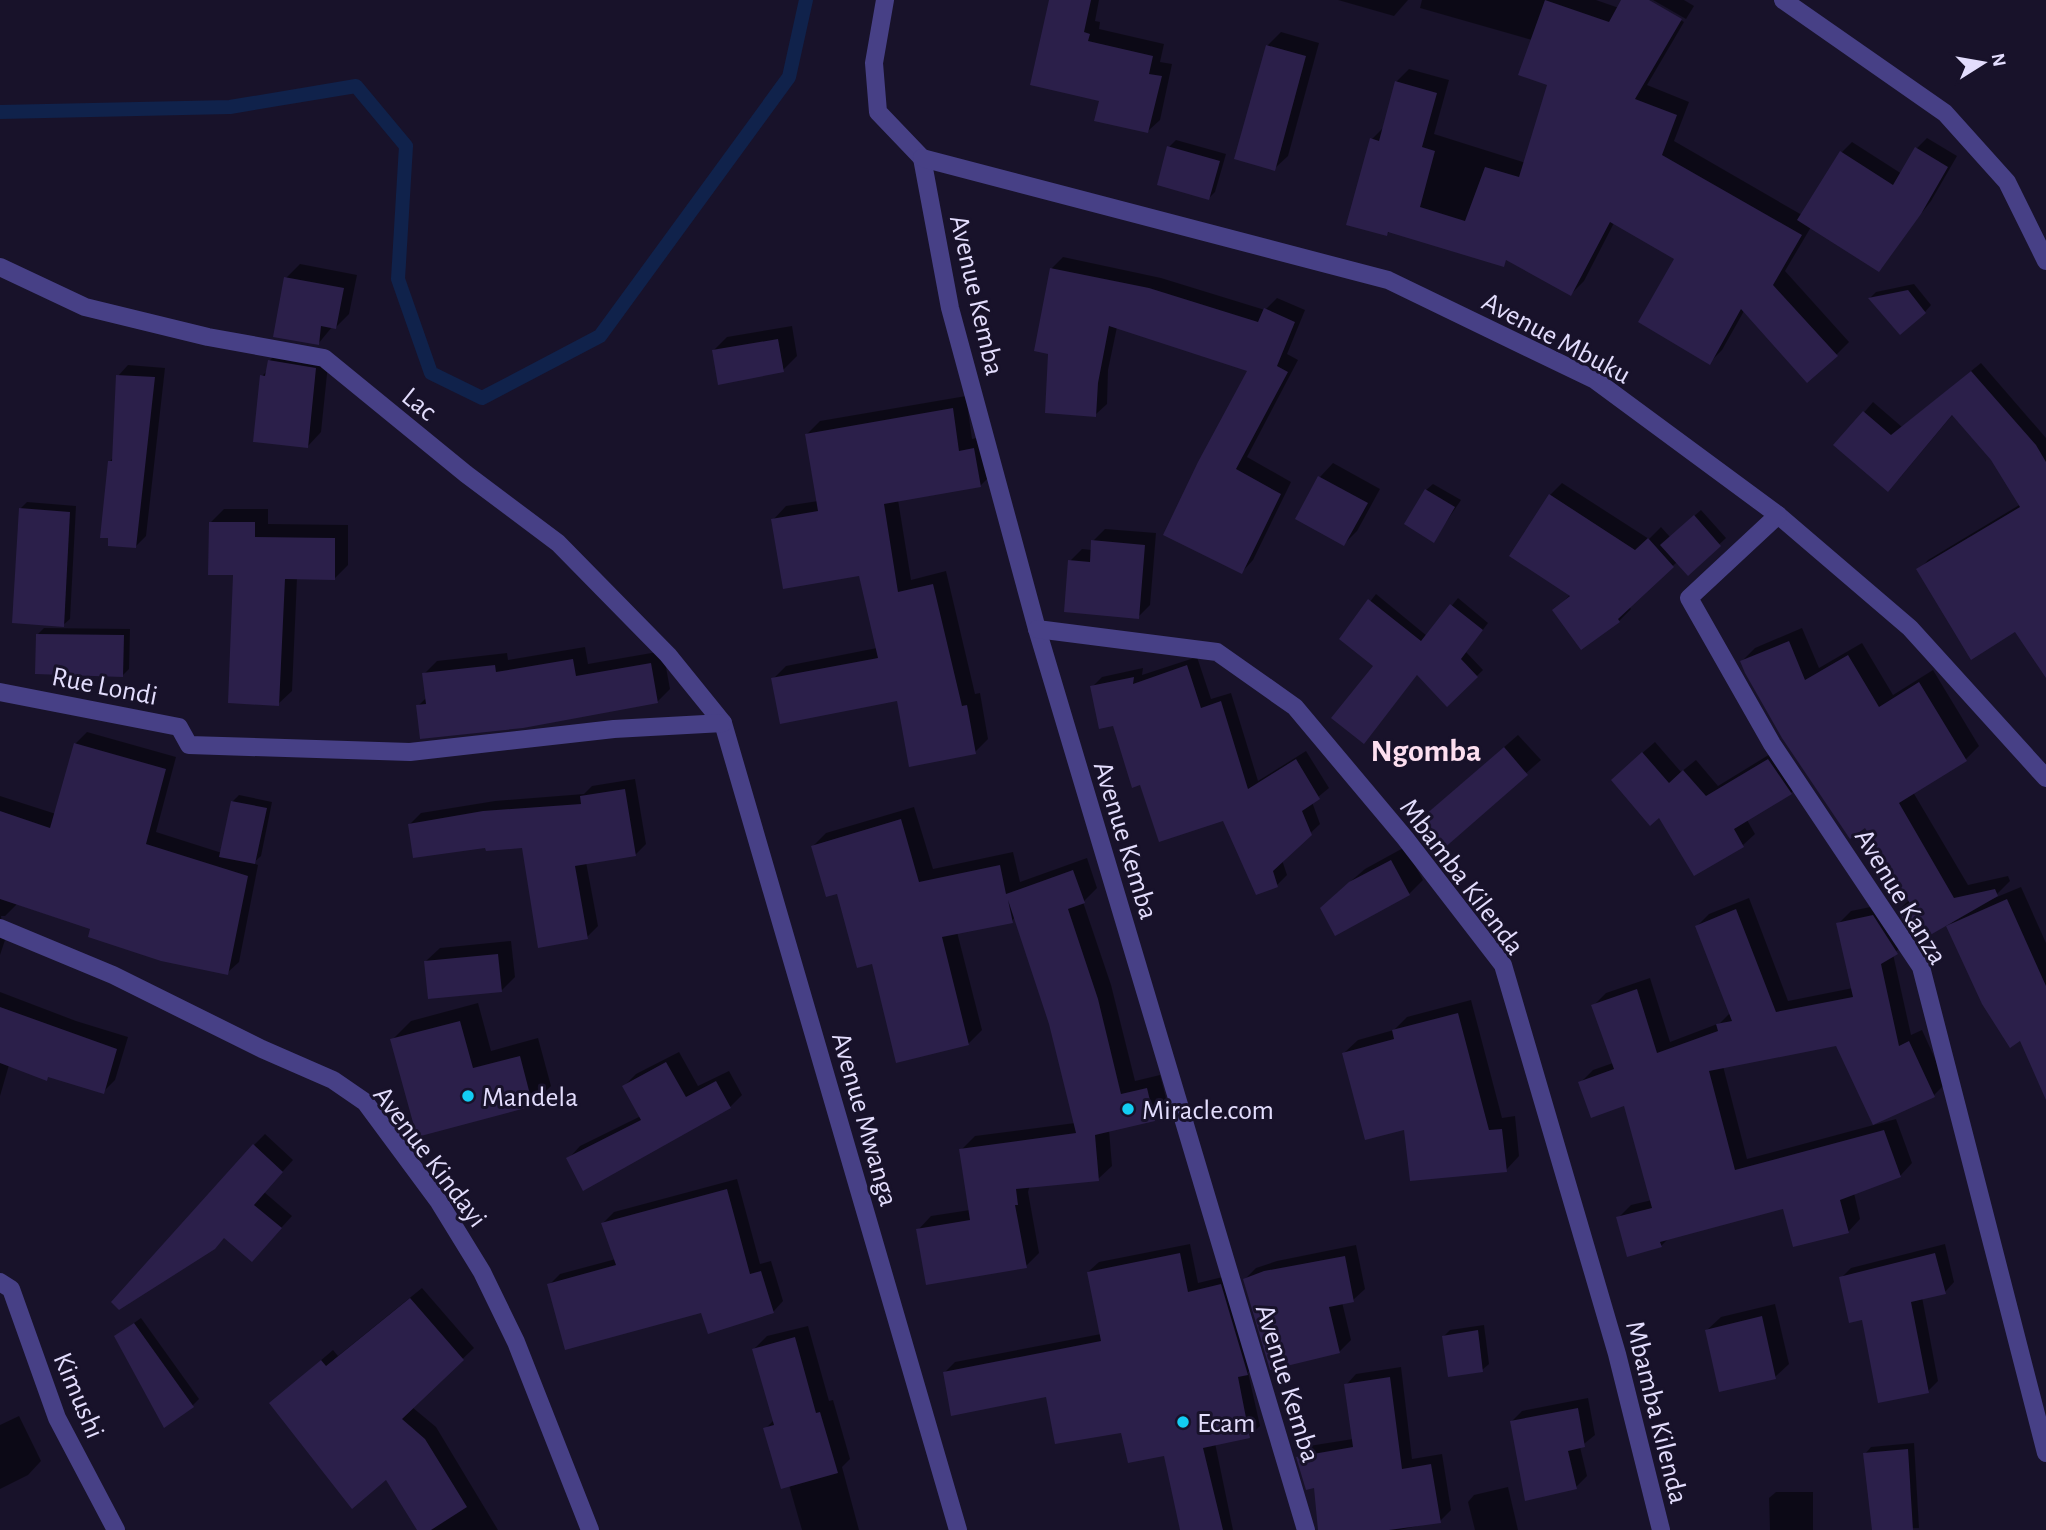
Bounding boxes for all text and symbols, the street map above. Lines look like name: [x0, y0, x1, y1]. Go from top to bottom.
north arrow: [1948, 28, 2018, 98]
text: N: [1988, 52, 2009, 68]
street label: Avenue Kemba: [944, 213, 1008, 378]
street label: Avenue Mbuku: [1477, 288, 1635, 390]
street label: Lac: [396, 383, 441, 427]
street label: Rue Londi: [49, 663, 160, 711]
district label: Ngomba: [1370, 735, 1482, 767]
street label: Avenue Kemba: [1088, 758, 1162, 923]
street label: Mbamba Kilenda: [1394, 794, 1529, 960]
street label: Avenue Kanza: [1849, 824, 1952, 970]
street label: Avenue Mwanga: [826, 1029, 902, 1210]
street label: Avenue Kindayi: [367, 1081, 491, 1233]
place label: Mandela: [482, 1084, 578, 1112]
marker: Mandela: [460, 1088, 476, 1104]
place label: Miracle.com: [1142, 1097, 1274, 1125]
marker: Miracle.com: [1120, 1101, 1136, 1117]
street label: Avenue Kemba: [1250, 1301, 1324, 1466]
street label: Mbamba Kilenda: [1620, 1318, 1692, 1507]
street label: Kimushi: [48, 1349, 109, 1443]
place label: Ecam: [1197, 1410, 1255, 1438]
marker: Ecam: [1175, 1414, 1191, 1430]

